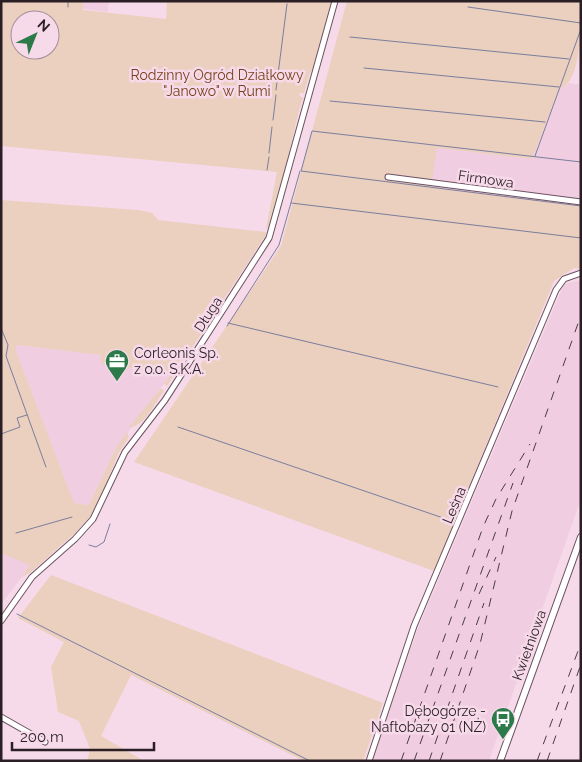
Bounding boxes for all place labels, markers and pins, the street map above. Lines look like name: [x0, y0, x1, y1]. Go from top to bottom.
place label: Corleonis Sp. z o.o. S.K.A.: [134, 345, 219, 377]
office icon: Corleonis Sp. z o.o. S.K.A.: [104, 348, 130, 382]
place label: Dębogórze - Naftobazy 01 (NŻ): [371, 703, 486, 735]
bus stop icon: Dębogórze - Naftobazy 01 (NŻ): [490, 706, 516, 740]

